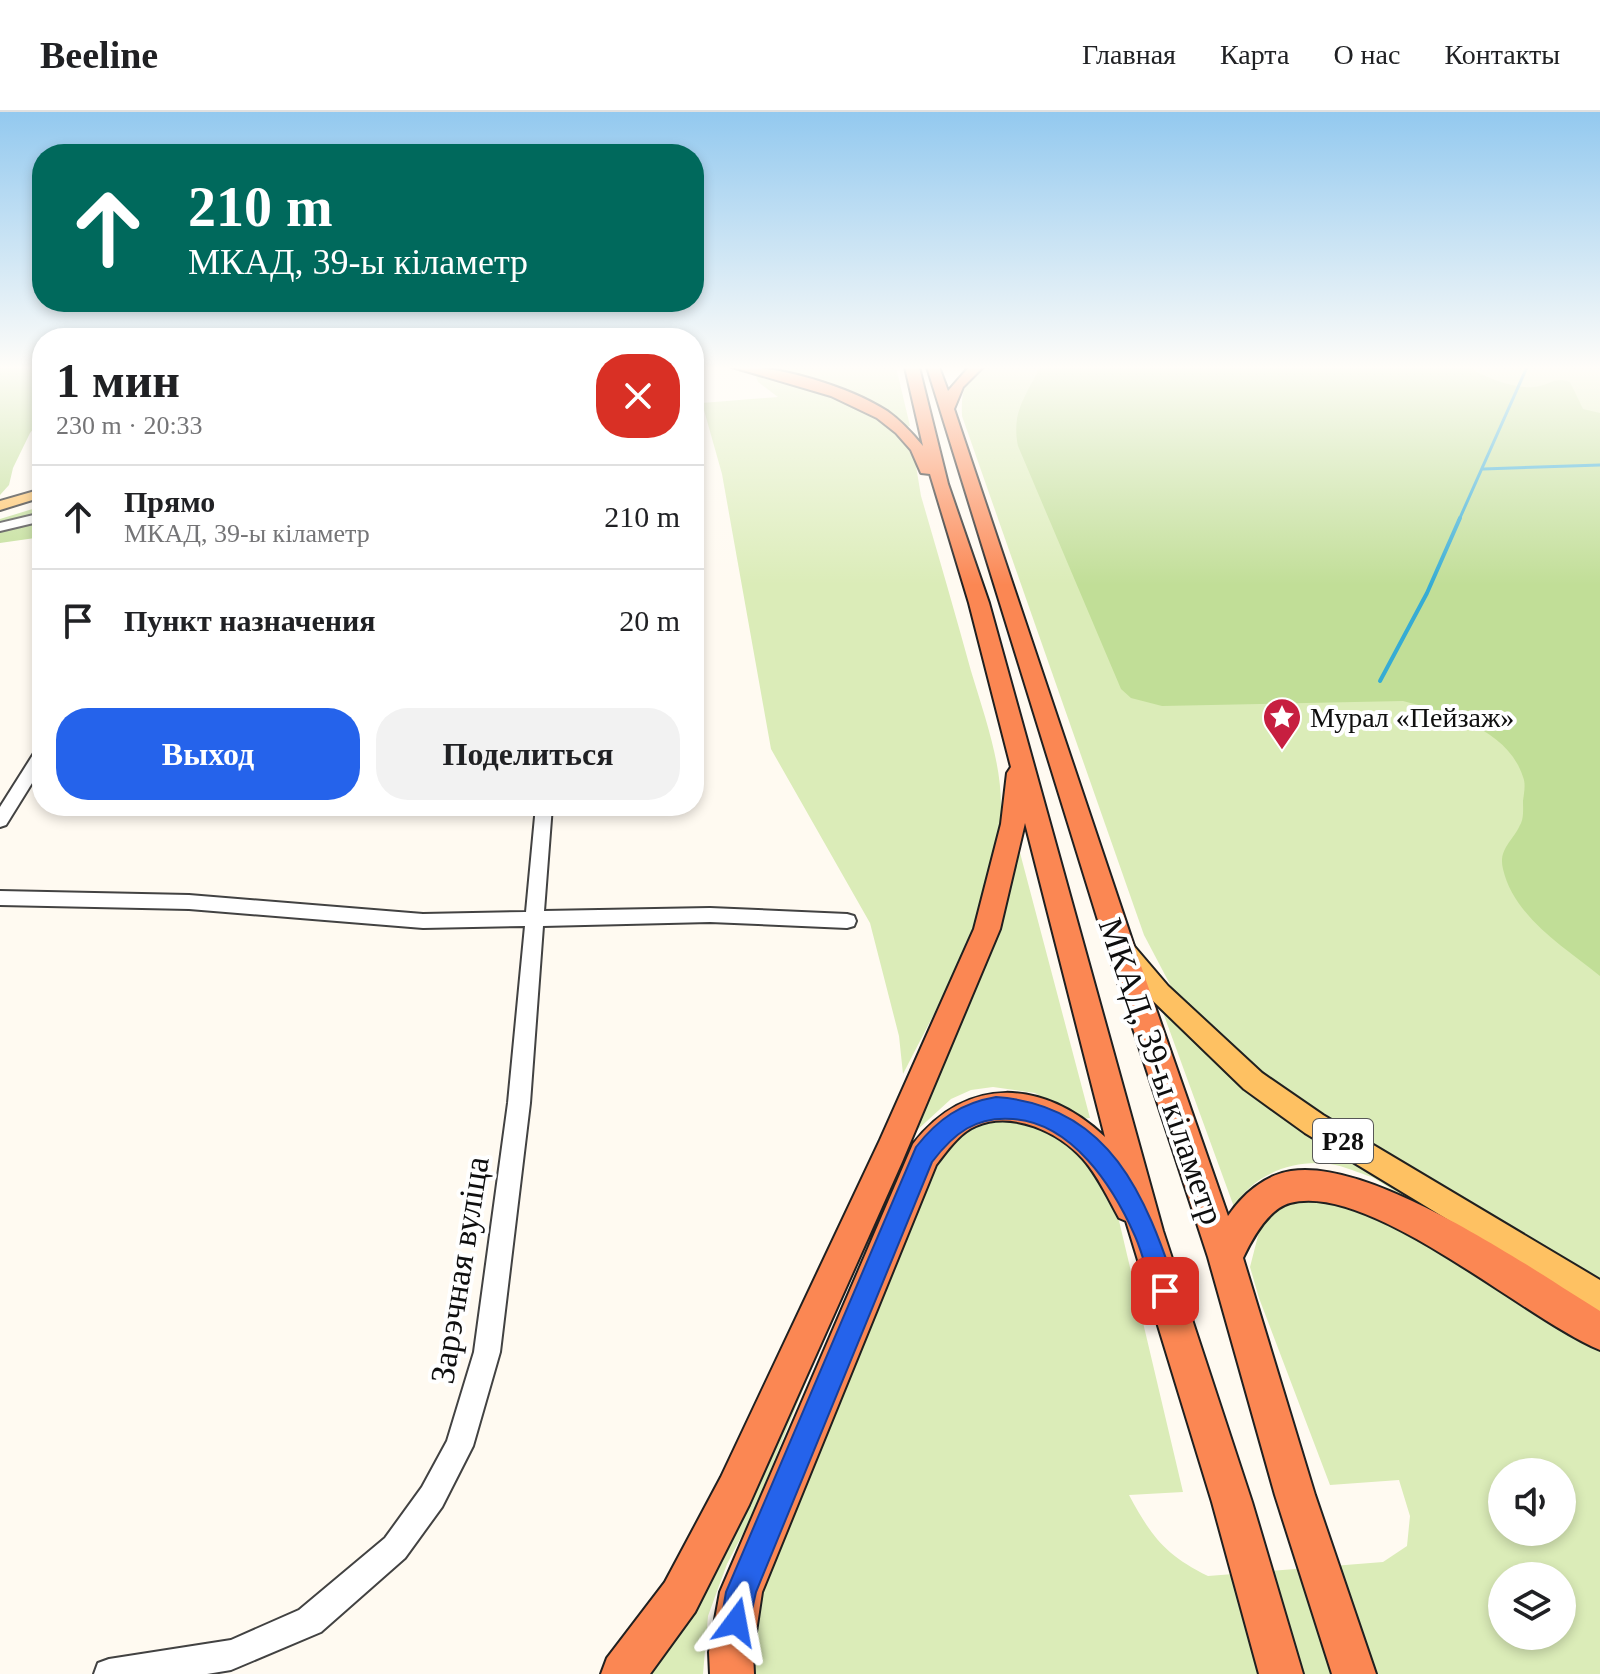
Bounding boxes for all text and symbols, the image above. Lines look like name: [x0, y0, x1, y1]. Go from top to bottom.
text: Beeline: [40, 34, 158, 76]
text: Главная: [1082, 39, 1176, 70]
text: Карта: [1220, 39, 1289, 70]
text: О нас: [1333, 39, 1400, 70]
text: Контакты: [1444, 39, 1560, 70]
icon: ahead: [56, 176, 160, 280]
text: 210 m: [188, 176, 333, 238]
text: МКАД, 39-ы кіламетр: [188, 242, 528, 282]
text: 1 мин: [56, 354, 180, 407]
button: close: [596, 354, 680, 438]
text: 230 m · 20:33: [56, 411, 203, 440]
text: Прямо: [124, 485, 215, 518]
icon: ahead: [56, 495, 100, 539]
text: 210 m: [604, 500, 680, 533]
text: МКАД, 39-ы кіламетр: [124, 519, 370, 548]
icon: arrive: [56, 599, 100, 643]
text: Пункт назначения: [124, 604, 376, 637]
text: 20 m: [619, 604, 680, 637]
place icon: Мурал «Пейзаж»: [1261, 696, 1303, 751]
place label: Мурал «Пейзаж»: [1310, 702, 1514, 733]
button: Выход: [56, 708, 360, 800]
button: Поделиться: [376, 708, 680, 800]
street label: МКАД, 39-ы кіламетр: [1092, 913, 1231, 1229]
road number: Р28: [1313, 1119, 1373, 1163]
street label: Зарэчная вуліца: [423, 1154, 496, 1386]
pin: [1131, 1257, 1199, 1325]
icon: arrive: [1143, 1269, 1187, 1313]
map controls: [1488, 1458, 1576, 1650]
button: sound: [1488, 1458, 1576, 1546]
button: layers: [1488, 1562, 1576, 1650]
position arrow: [694, 1580, 778, 1664]

